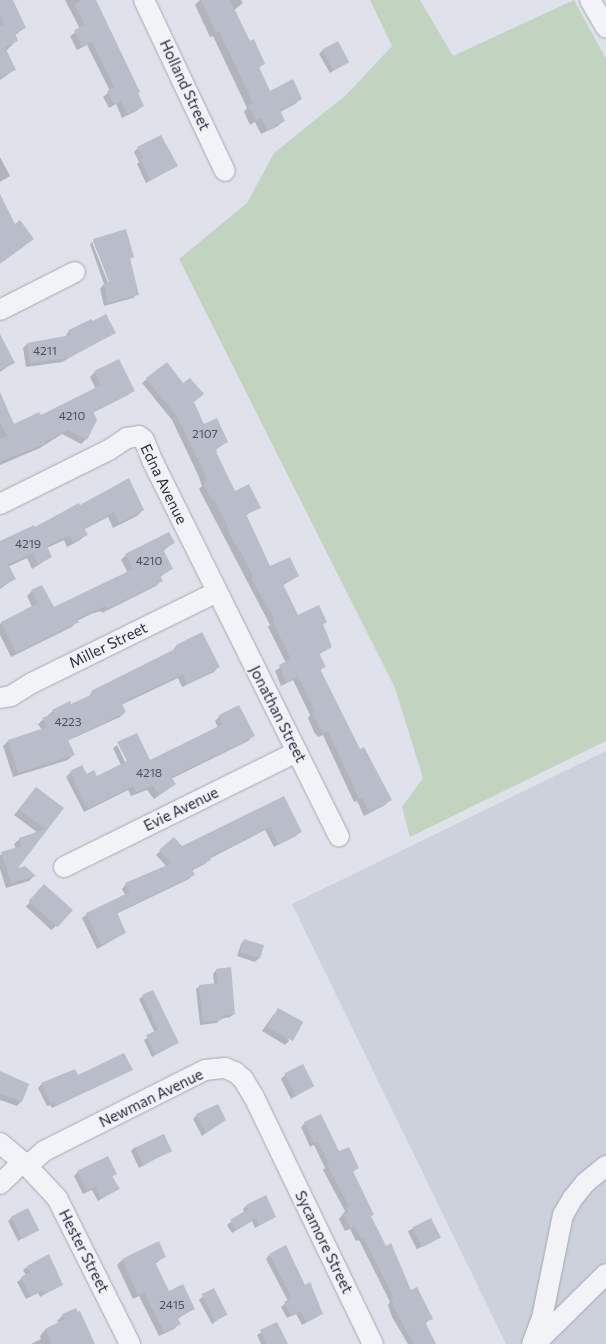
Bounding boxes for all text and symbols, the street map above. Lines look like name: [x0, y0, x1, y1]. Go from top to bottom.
street label: Holland Street: [156, 37, 214, 133]
house number: 4211: [33, 344, 57, 358]
house number: 4210: [59, 409, 85, 423]
house number: 2107: [192, 427, 218, 441]
street label: Edna Avenue: [137, 441, 191, 527]
house number: 4219: [15, 537, 41, 551]
house number: 4210: [136, 554, 162, 568]
street label: Miller Street: [66, 618, 150, 672]
street label: Jonathan Street: [246, 663, 310, 765]
house number: 4223: [54, 715, 82, 729]
house number: 4218: [136, 766, 162, 780]
street label: Evie Avenue: [141, 783, 221, 835]
street label: Newman Avenue: [96, 1065, 206, 1131]
street label: Sycamore Street: [291, 1188, 357, 1296]
street label: Hester Street: [55, 1206, 113, 1296]
house number: 2415: [159, 1298, 185, 1312]

